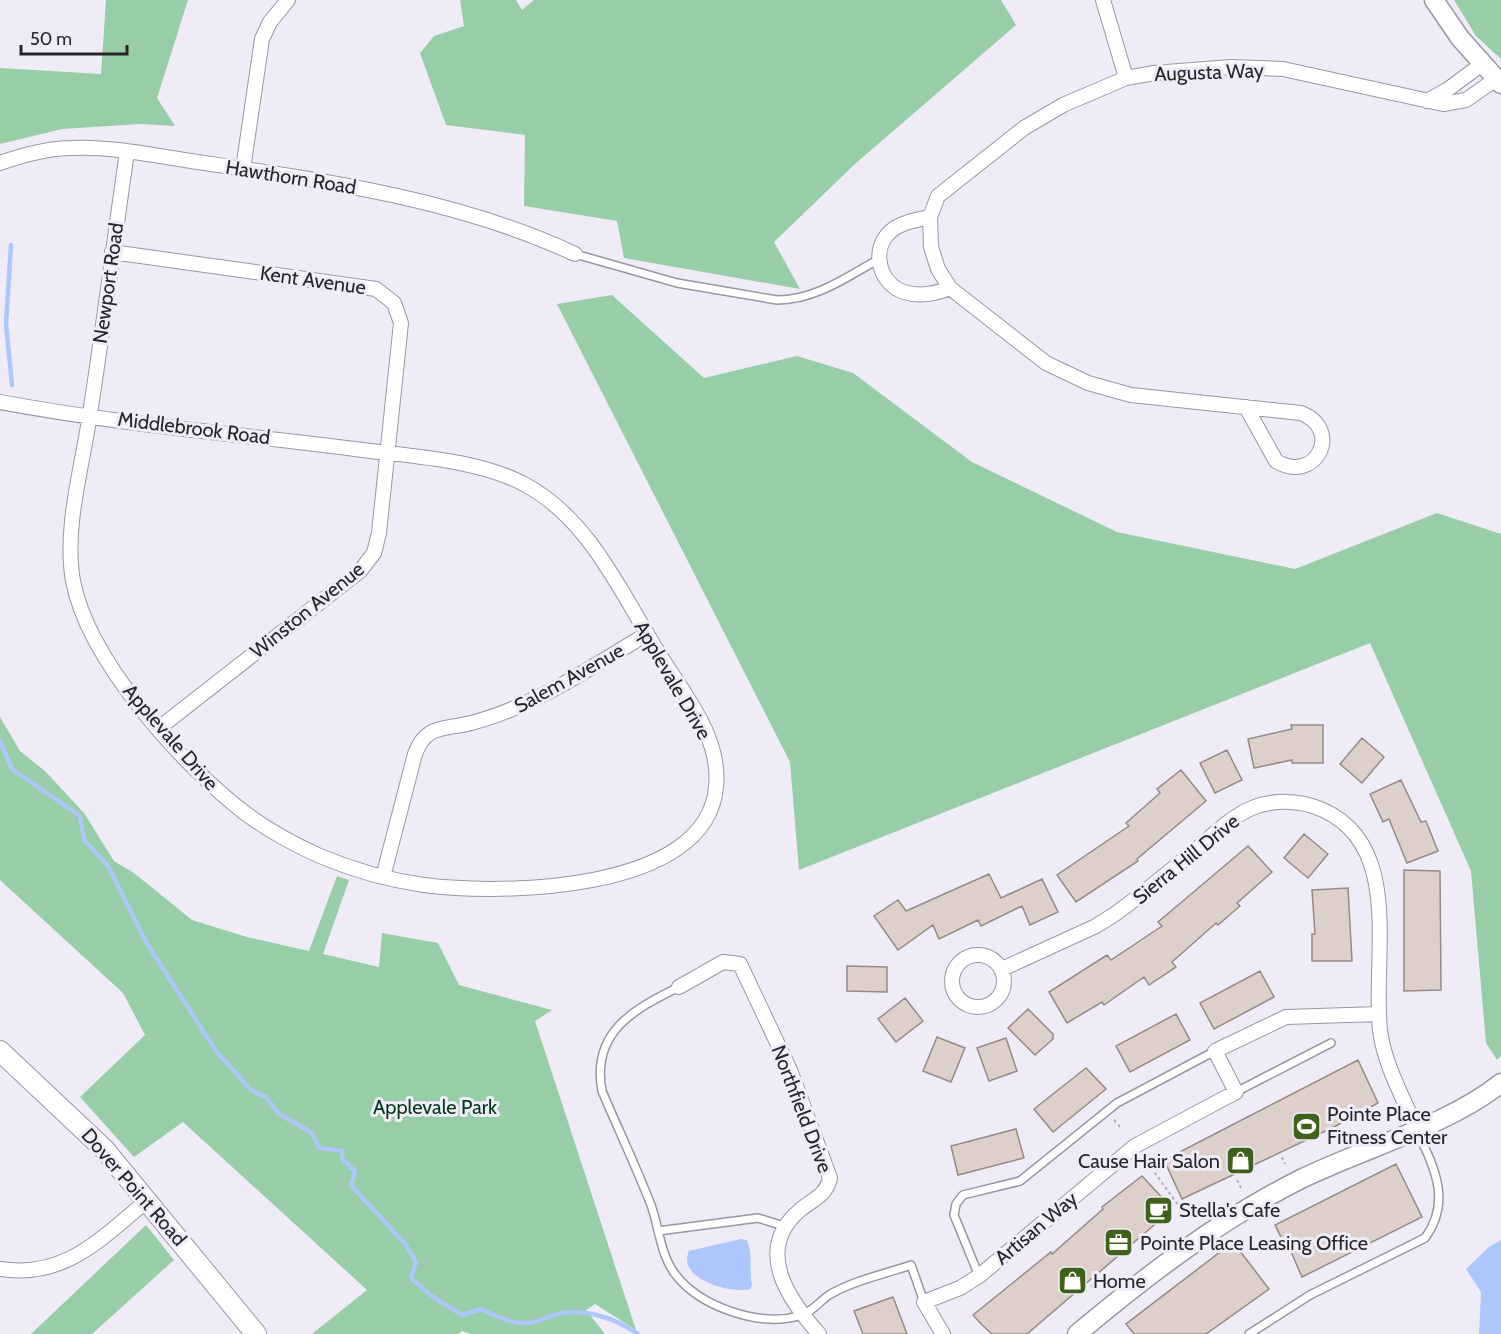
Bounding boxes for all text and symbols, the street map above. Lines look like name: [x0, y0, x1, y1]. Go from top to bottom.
scale bar: [21, 18, 128, 56]
text: 50 m: [30, 28, 72, 50]
street label: Augusta Way: [1154, 58, 1264, 86]
street label: Hawthorn Road: [224, 155, 358, 199]
street label: Newport Road: [88, 221, 128, 345]
street label: Kent Avenue: [259, 261, 367, 299]
street label: Middlebrook Road: [116, 407, 272, 449]
street label: Winston Avenue: [245, 557, 369, 663]
street label: Applevale Drive: [629, 616, 717, 744]
street label: Salem Avenue: [510, 638, 628, 718]
street label: Applevale Drive: [118, 679, 224, 795]
street label: Sierra Hill Drive: [1128, 809, 1244, 909]
street label: Northfield Drive: [767, 1042, 837, 1176]
park label: Applevale Park: [373, 1095, 497, 1119]
place label: Pointe Place Fitness Center: [1327, 1102, 1448, 1149]
sports icon: Pointe Place Fitness Center: [1290, 1110, 1322, 1142]
street label: Dover Point Road: [76, 1123, 192, 1251]
shop icon: Cause Hair Salon: [1225, 1145, 1257, 1177]
place label: Cause Hair Salon: [1078, 1149, 1220, 1173]
street label: Artisan Way: [990, 1186, 1082, 1270]
cafe icon: Stella's Cafe: [1142, 1194, 1174, 1226]
place label: Stella's Cafe: [1179, 1198, 1280, 1222]
office icon: Pointe Place Leasing Office: [1103, 1227, 1135, 1259]
place label: Pointe Place Leasing Office: [1140, 1231, 1368, 1255]
shop icon: Home: [1056, 1265, 1088, 1297]
place label: Home: [1093, 1269, 1146, 1293]

